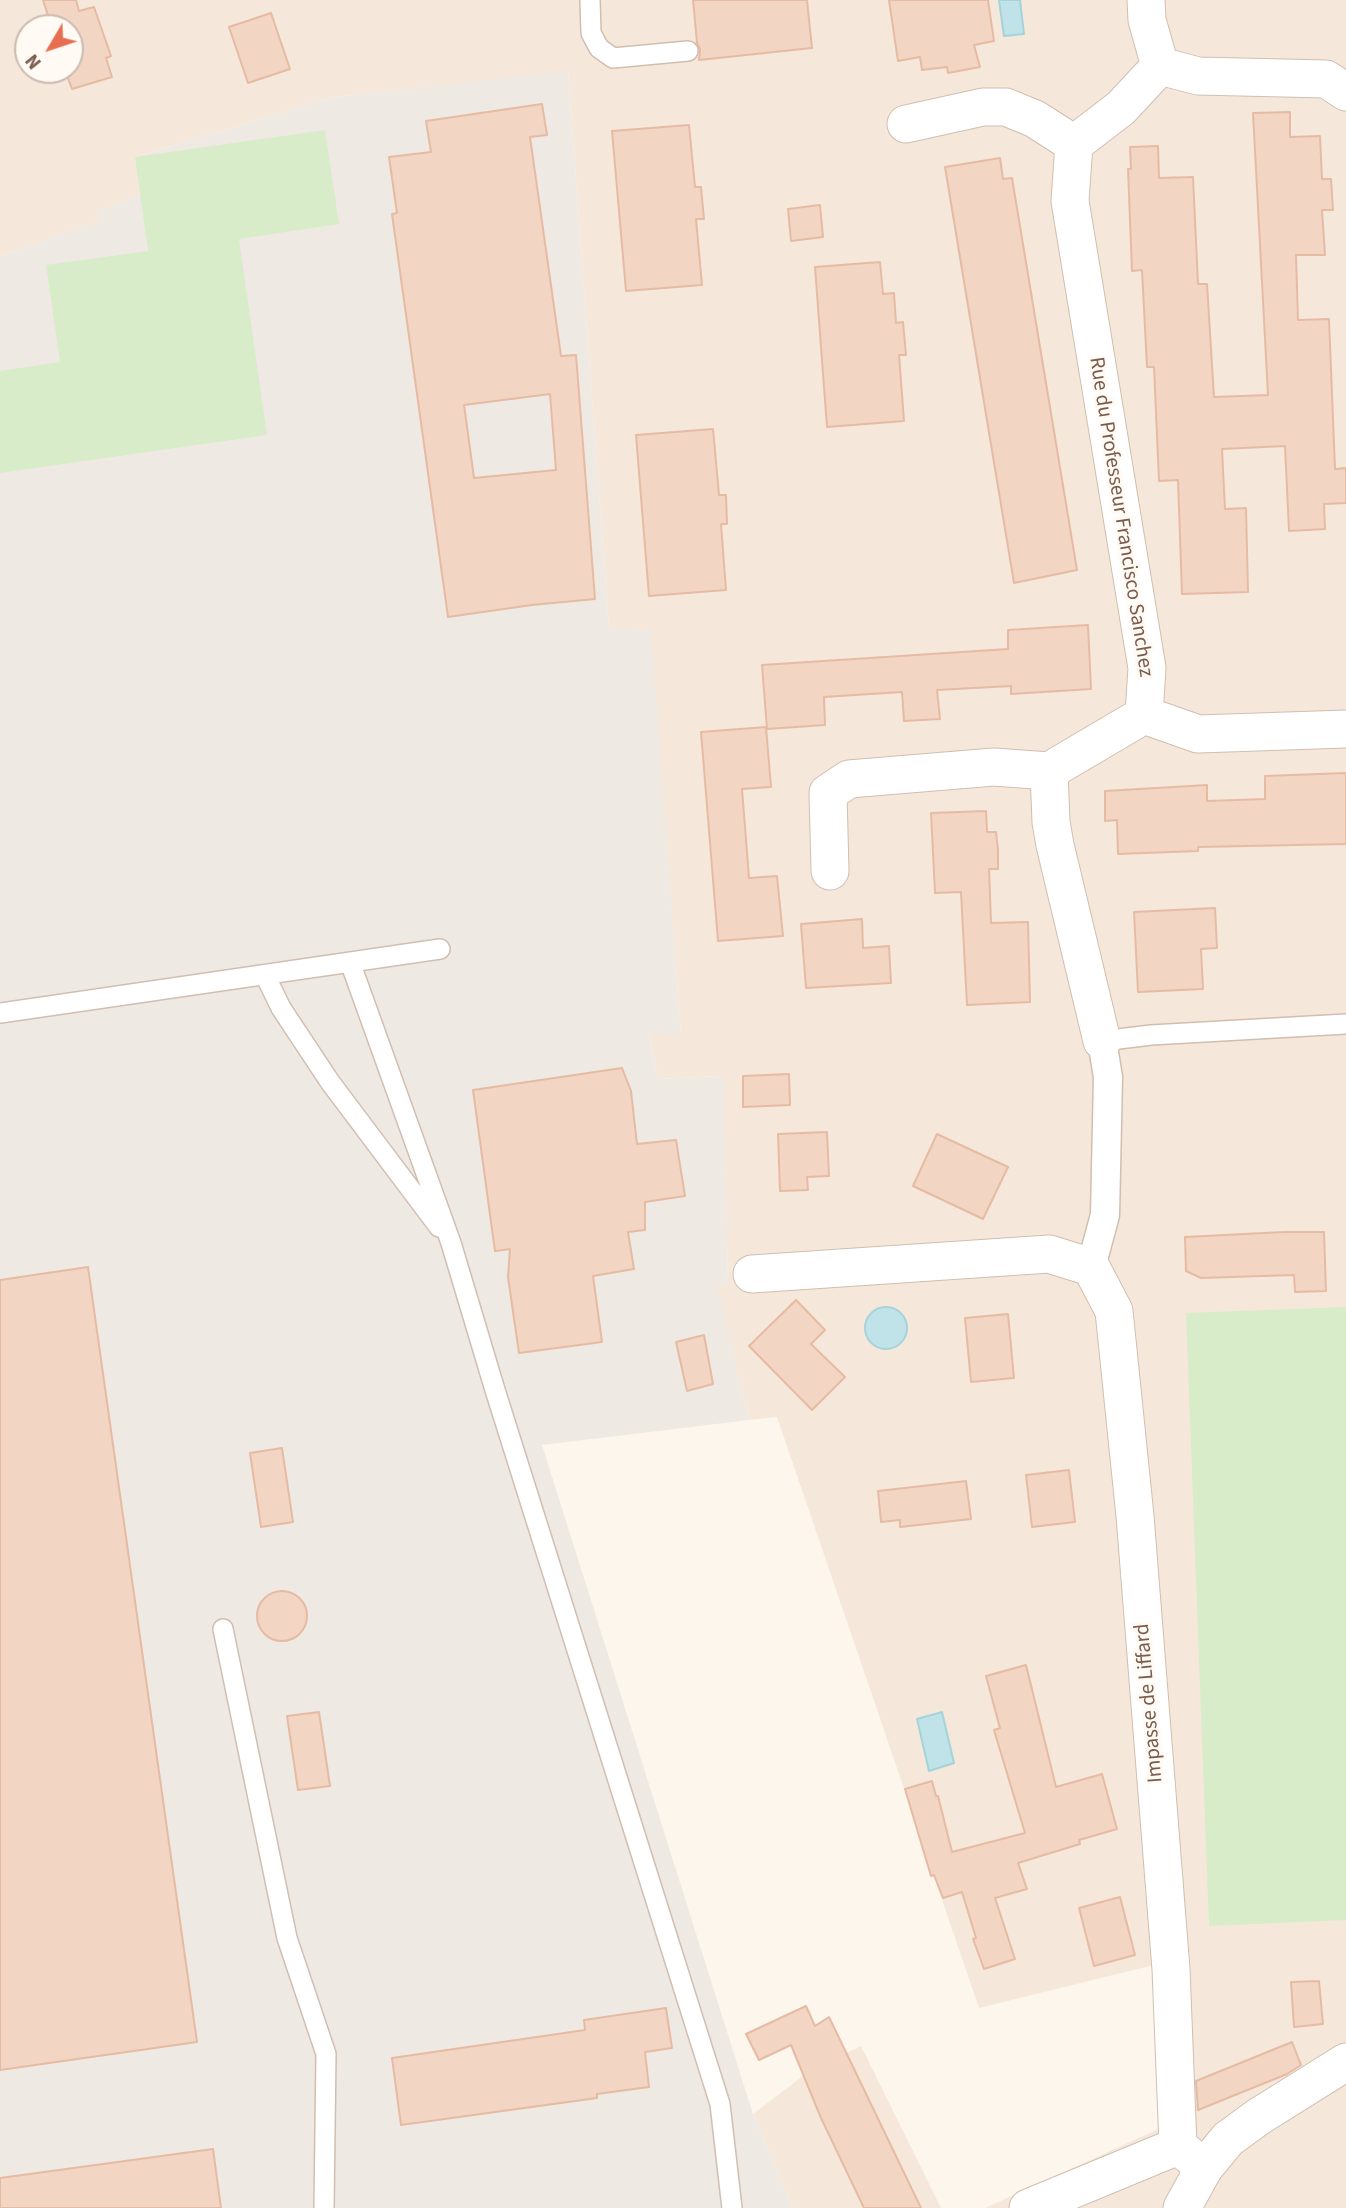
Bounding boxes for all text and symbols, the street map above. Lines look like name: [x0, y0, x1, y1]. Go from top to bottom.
north arrow: [14, 14, 84, 84]
text: N: [19, 48, 48, 75]
street label: Rue du Professeur Francisco Sanchez: [1082, 355, 1158, 679]
street label: Impasse de Liffard: [1130, 1622, 1170, 1784]

